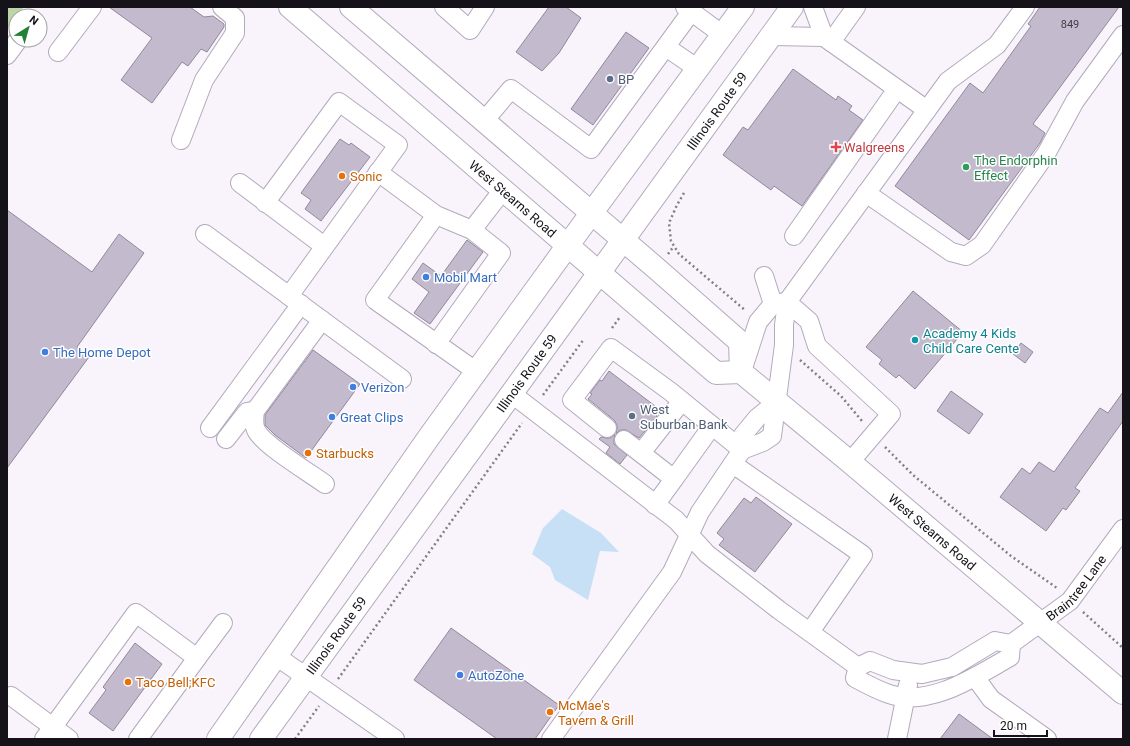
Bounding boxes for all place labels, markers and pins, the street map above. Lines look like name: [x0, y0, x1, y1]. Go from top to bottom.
place label: BP: [618, 72, 634, 87]
marker: BP: [605, 74, 615, 84]
place label: Walgreens: [844, 140, 905, 155]
marker: Walgreens: [831, 142, 841, 152]
place label: The Endorphin Effect: [974, 153, 1058, 183]
marker: The Endorphin Effect: [961, 162, 971, 172]
place label: Sonic: [350, 169, 382, 184]
marker: Sonic: [337, 171, 347, 181]
place label: Mobil Mart: [434, 270, 497, 285]
marker: Mobil Mart: [421, 272, 431, 282]
place label: Academy 4 Kids Child Care Cente: [923, 326, 1019, 356]
marker: Academy 4 Kids Child Care Cente: [910, 335, 920, 345]
place label: The Home Depot: [53, 345, 151, 360]
marker: The Home Depot: [40, 347, 50, 357]
place label: Verizon: [361, 380, 404, 395]
marker: Verizon: [348, 382, 358, 392]
place label: West Suburban Bank: [640, 402, 728, 432]
place label: Great Clips: [340, 410, 404, 425]
marker: West Suburban Bank: [627, 411, 637, 421]
marker: Great Clips: [327, 412, 337, 422]
place label: Starbucks: [316, 446, 374, 461]
marker: Starbucks: [303, 448, 313, 458]
place label: AutoZone: [468, 668, 524, 683]
marker: AutoZone: [455, 670, 465, 680]
place label: Taco Bell;KFC: [136, 675, 215, 690]
marker: Taco Bell;KFC: [123, 677, 133, 687]
place label: McMae's Tavern & Grill: [558, 698, 634, 728]
marker: McMae's Tavern & Grill: [545, 707, 555, 717]

